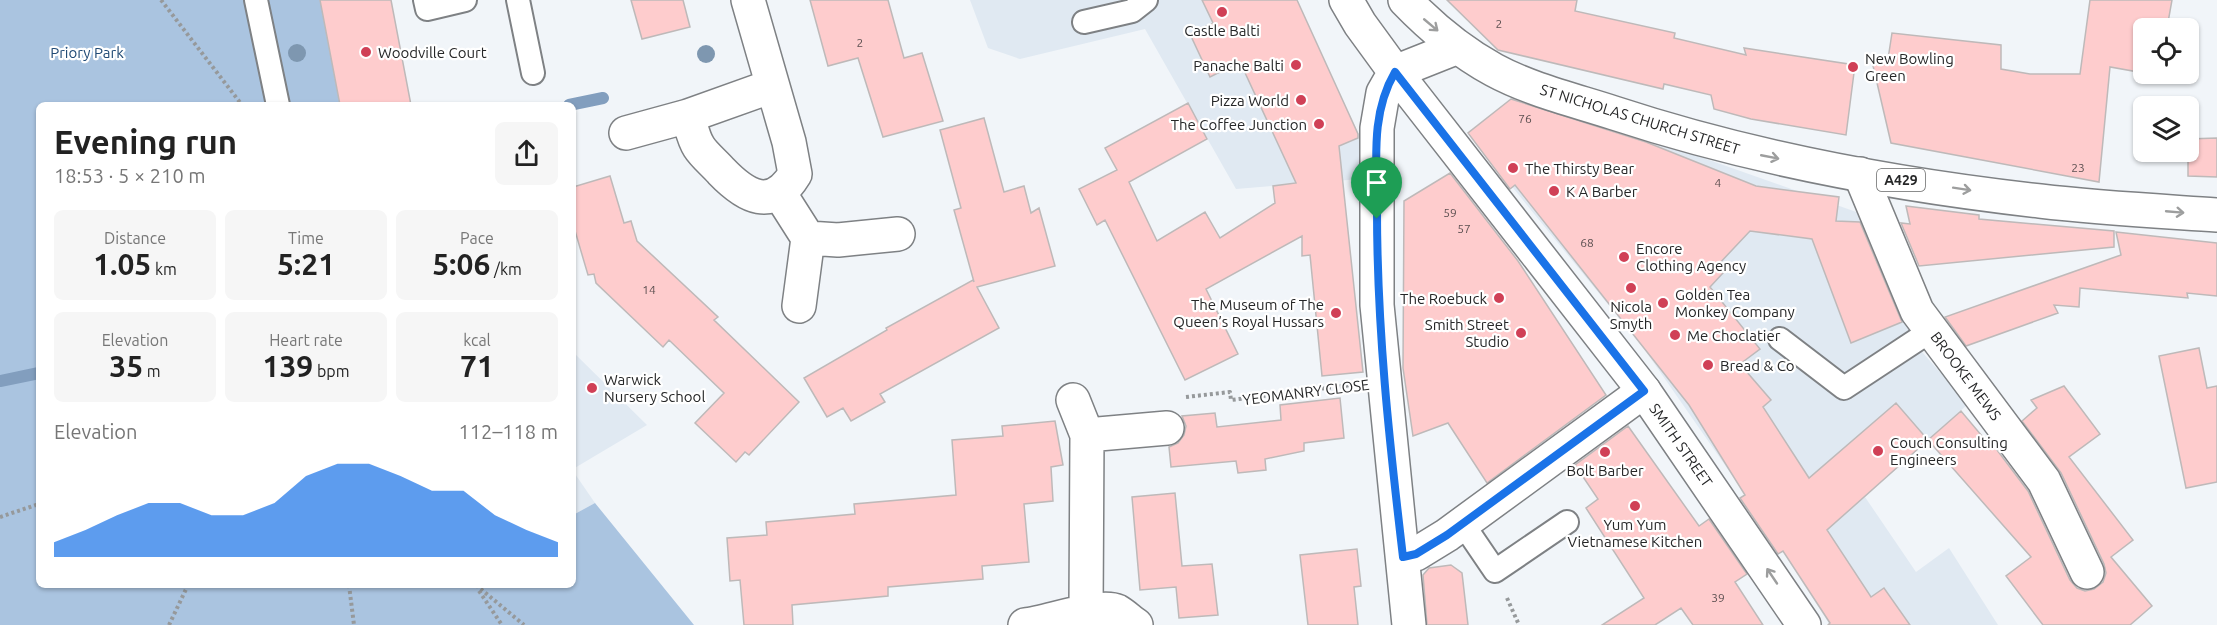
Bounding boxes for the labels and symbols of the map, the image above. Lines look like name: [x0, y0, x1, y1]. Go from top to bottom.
marker: Castle Balti: [1215, 5, 1229, 19]
house number: 2: [1496, 17, 1502, 30]
one-way arrow: [1423, 18, 1439, 31]
place label: Castle Balti: [1184, 22, 1260, 39]
house number: 2: [857, 36, 863, 49]
park label: Priory Park: [50, 44, 124, 61]
place label: Woodville Court: [378, 44, 487, 61]
marker: Woodville Court: [359, 45, 373, 59]
place label: New Bowling Green: [1865, 50, 1954, 84]
place label: Panache Balti: [1193, 57, 1284, 74]
marker: Panache Balti: [1289, 58, 1303, 72]
marker: New Bowling Green: [1846, 60, 1860, 74]
street label: ST NICHOLAS CHURCH STREET: [1538, 81, 1742, 158]
place label: Pizza World: [1211, 92, 1289, 109]
marker: Pizza World: [1294, 93, 1308, 107]
house number: 76: [1518, 112, 1532, 125]
place label: The Coffee Junction: [1171, 116, 1307, 133]
marker: The Coffee Junction: [1312, 117, 1326, 131]
one-way arrow: [1759, 152, 1779, 163]
pin: [1351, 157, 1402, 219]
place label: The Thirsty Bear: [1525, 160, 1634, 177]
marker: The Thirsty Bear: [1506, 161, 1520, 175]
house number: 23: [2071, 161, 2085, 174]
road number: A429: [1877, 169, 1925, 191]
house number: 4: [1715, 176, 1722, 189]
place label: K A Barber: [1566, 183, 1638, 200]
marker: K A Barber: [1547, 184, 1561, 198]
one-way arrow: [1951, 184, 1971, 195]
house number: 59: [1443, 206, 1457, 219]
one-way arrow: [2164, 207, 2184, 218]
house number: 57: [1457, 222, 1471, 235]
house number: 68: [1580, 236, 1594, 249]
place label: Encore Clothing Agency: [1636, 240, 1746, 274]
marker: Encore Clothing Agency: [1617, 250, 1631, 264]
marker: Nicola Smyth: [1624, 281, 1638, 295]
house number: 14: [642, 283, 656, 296]
place label: Golden Tea Monkey Company: [1675, 286, 1795, 320]
place label: The Roebuck: [1400, 290, 1487, 307]
marker: The Roebuck: [1492, 291, 1506, 305]
place label: The Museum of The Queen’s Royal Hussars: [1173, 296, 1324, 330]
marker: Golden Tea Monkey Company: [1656, 296, 1670, 310]
place label: Nicola Smyth: [1610, 298, 1652, 332]
marker: The Museum of The Queen’s Royal Hussars: [1329, 306, 1343, 320]
place label: Smith Street Studio: [1425, 316, 1509, 350]
marker: Smith Street Studio: [1514, 326, 1528, 340]
place label: Me Choclatier: [1687, 327, 1781, 344]
marker: Me Choclatier: [1668, 328, 1682, 342]
street label: BROOKE MEWS: [1927, 328, 2005, 424]
place label: Bread & Co: [1720, 357, 1795, 374]
marker: Bread & Co: [1701, 358, 1715, 372]
place label: Warwick Nursery School: [604, 371, 705, 405]
street label: YEOMANRY CLOSE: [1242, 376, 1370, 408]
marker: Warwick Nursery School: [585, 381, 599, 395]
street label: SMITH STREET: [1646, 400, 1716, 490]
place label: Couch Consulting Engineers: [1890, 434, 2008, 468]
marker: Couch Consulting Engineers: [1871, 444, 1885, 458]
marker: Bolt Barber: [1598, 445, 1612, 459]
place label: Bolt Barber: [1566, 462, 1644, 479]
marker: Yum Yum Vietnamese Kitchen: [1628, 499, 1642, 513]
place label: Yum Yum Vietnamese Kitchen: [1568, 516, 1702, 550]
one-way arrow: [1765, 568, 1778, 585]
house number: 39: [1711, 591, 1725, 604]

